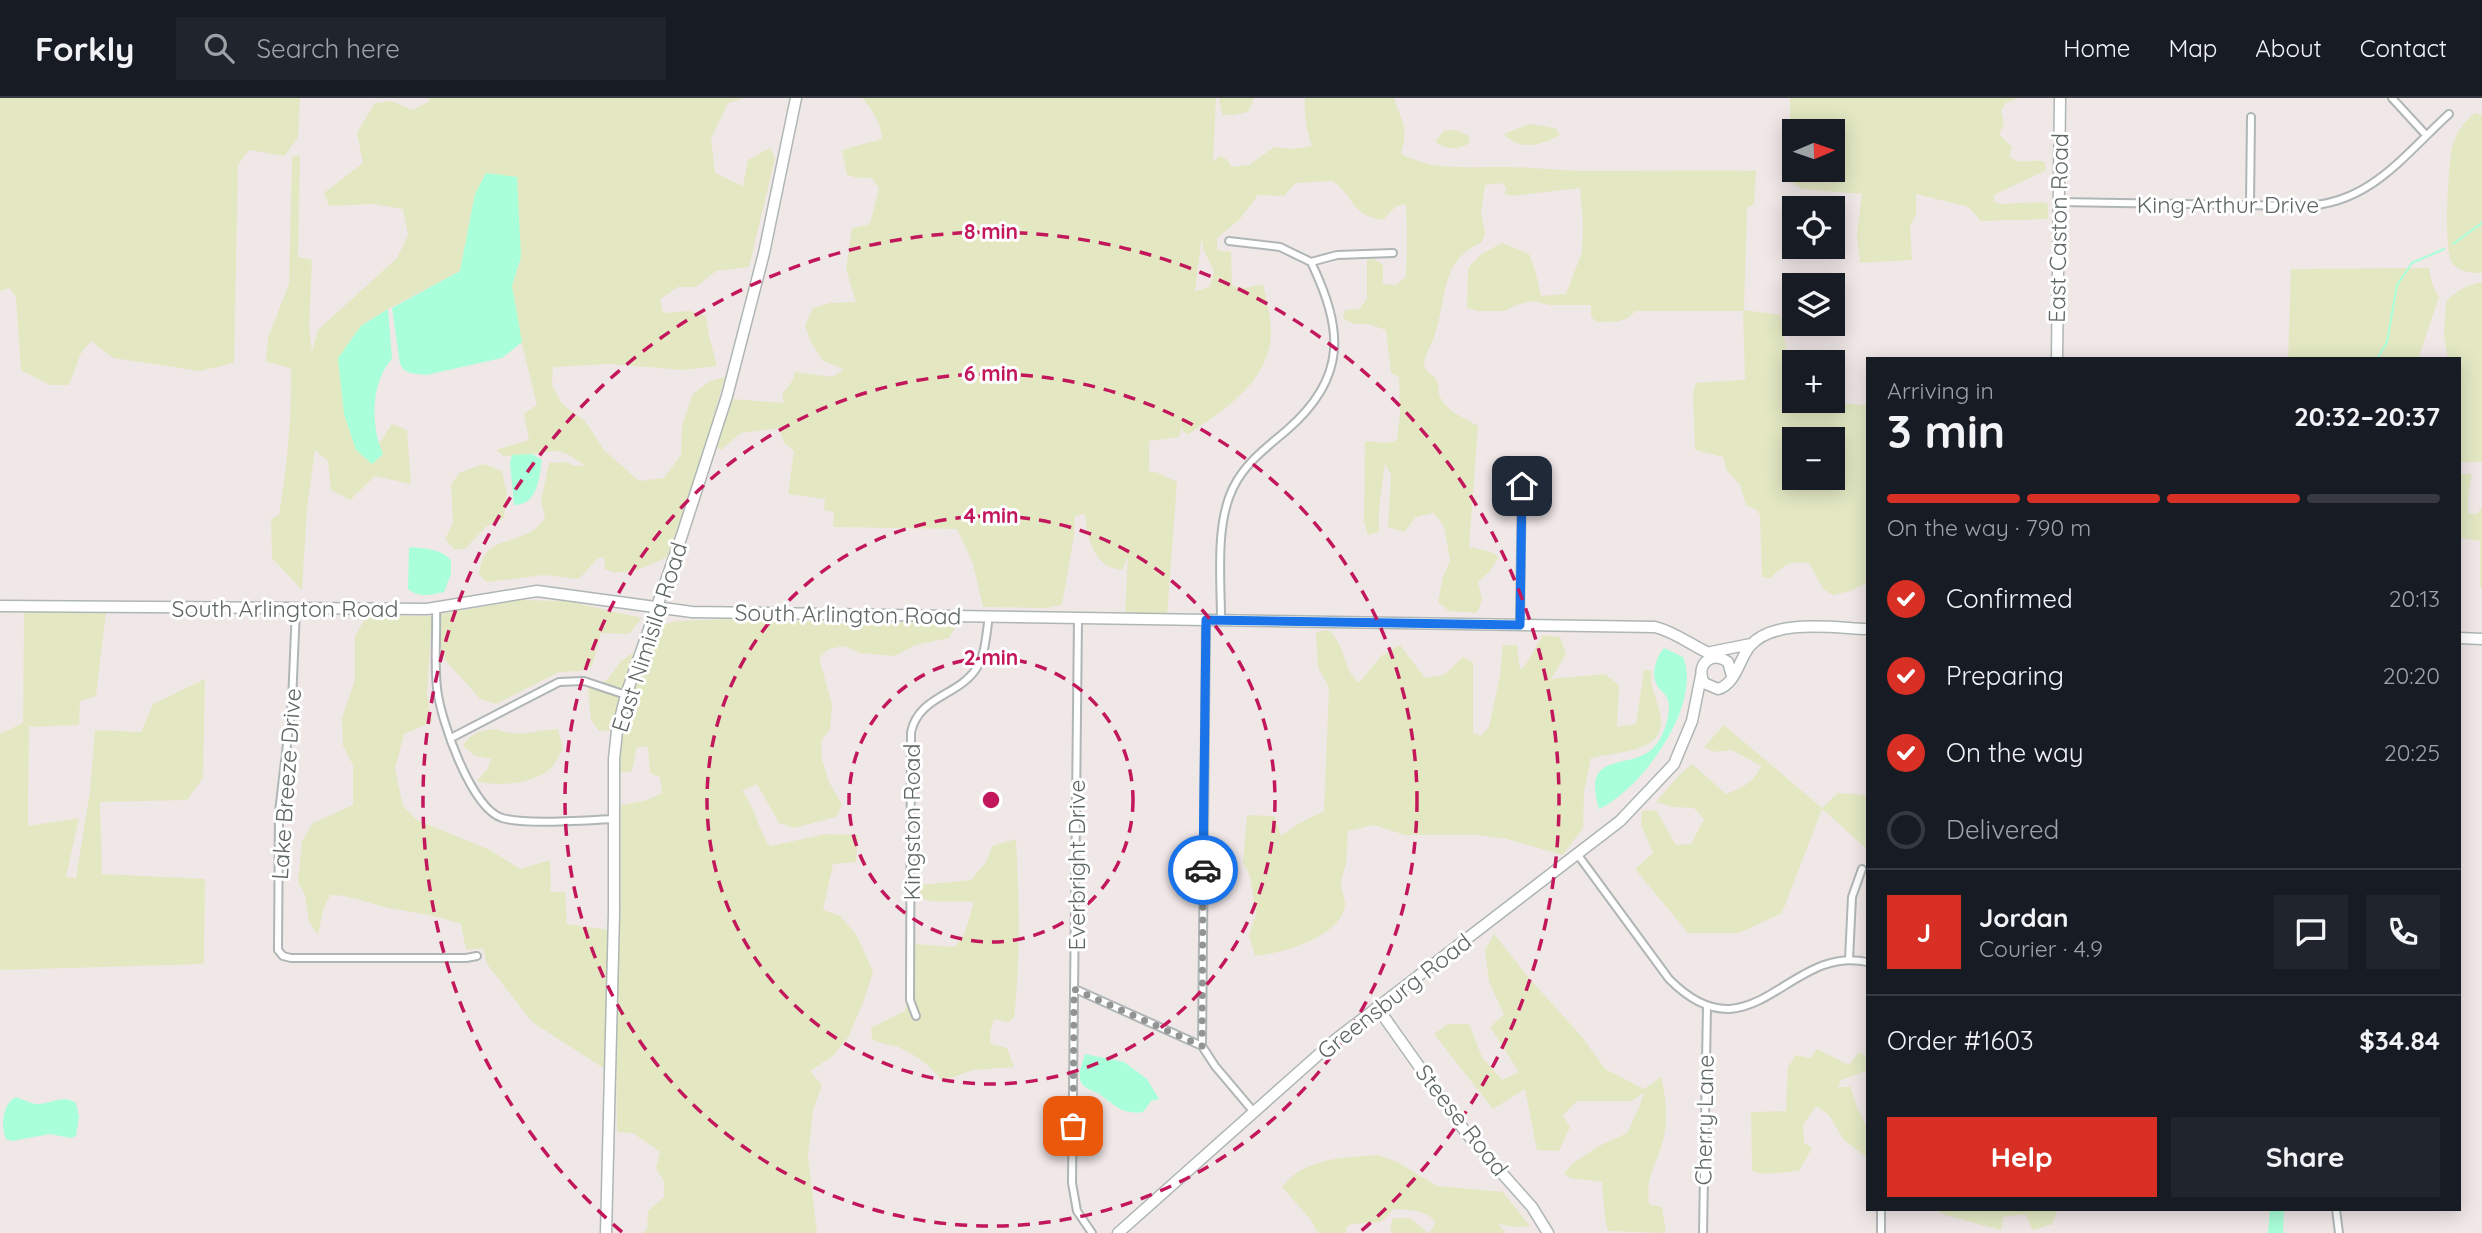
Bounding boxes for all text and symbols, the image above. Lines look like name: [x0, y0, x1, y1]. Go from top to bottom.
search box: [176, 17, 666, 80]
text: Forkly: [35, 28, 134, 69]
icon: search: [200, 29, 238, 67]
text: Search here: [256, 32, 400, 65]
text: Home: [2063, 33, 2130, 63]
text: Map: [2168, 33, 2217, 63]
text: About: [2255, 33, 2322, 63]
text: Contact: [2360, 33, 2447, 63]
north arrow: [1782, 119, 1844, 182]
map controls: [1782, 119, 1845, 490]
street label: East Caston Road: [2042, 133, 2074, 323]
street label: King Arthur Drive: [2137, 190, 2319, 219]
button: locate: [1782, 196, 1845, 259]
text: 8 min: [964, 218, 1018, 244]
button: layers: [1782, 273, 1845, 336]
button: +: [1782, 350, 1845, 413]
text: 6 min: [964, 360, 1018, 386]
text: Arriving in: [1887, 376, 1994, 405]
text: 20:32–20:37: [2294, 400, 2440, 433]
text: 3 min: [1887, 402, 2005, 460]
button: −: [1782, 427, 1845, 490]
pin: [1492, 456, 1552, 516]
icon: home: [1503, 467, 1541, 505]
text: 4 min: [963, 502, 1019, 528]
text: On the way · 790 m: [1887, 513, 2091, 542]
street label: East Nimisila Road: [605, 538, 693, 736]
icon: check: [1887, 580, 1925, 618]
text: Confirmed: [1946, 582, 2073, 615]
text: 20:13: [2389, 584, 2440, 613]
street label: South Arlington Road: [172, 594, 398, 623]
street label: South Arlington Road: [734, 598, 962, 630]
text: 2 min: [964, 644, 1018, 670]
icon: check: [1887, 657, 1925, 695]
text: Preparing: [1946, 659, 2064, 692]
text: 20:20: [2383, 661, 2440, 690]
street label: Lake Breeze Drive: [265, 687, 307, 881]
icon: check: [1887, 734, 1925, 772]
text: On the way: [1946, 736, 2084, 769]
text: 20:25: [2384, 738, 2440, 767]
street label: Kingston Road: [897, 744, 926, 900]
street label: Everbright Drive: [1062, 779, 1091, 951]
centre of rings: [979, 788, 1003, 812]
text: Delivered: [1946, 813, 2059, 846]
courier: [1168, 835, 1238, 905]
icon: car: [1184, 851, 1222, 889]
button: chat: [2274, 895, 2348, 969]
button: phone: [2366, 895, 2440, 969]
text: Jordan: [1979, 901, 2068, 934]
text: J: [1917, 916, 1931, 949]
street label: Greensburg Road: [1311, 927, 1477, 1065]
text: Courier · 4.9: [1979, 934, 2103, 963]
text: Order #1603: [1887, 1024, 2034, 1057]
text: $34.84: [2359, 1024, 2440, 1057]
street label: Cherry Lane: [1688, 1054, 1720, 1186]
street label: Steese Road: [1409, 1058, 1515, 1182]
pin: [1043, 1096, 1103, 1156]
icon: bag: [1054, 1107, 1092, 1145]
button: Help: [1887, 1117, 2157, 1197]
button: Share: [2171, 1117, 2440, 1197]

